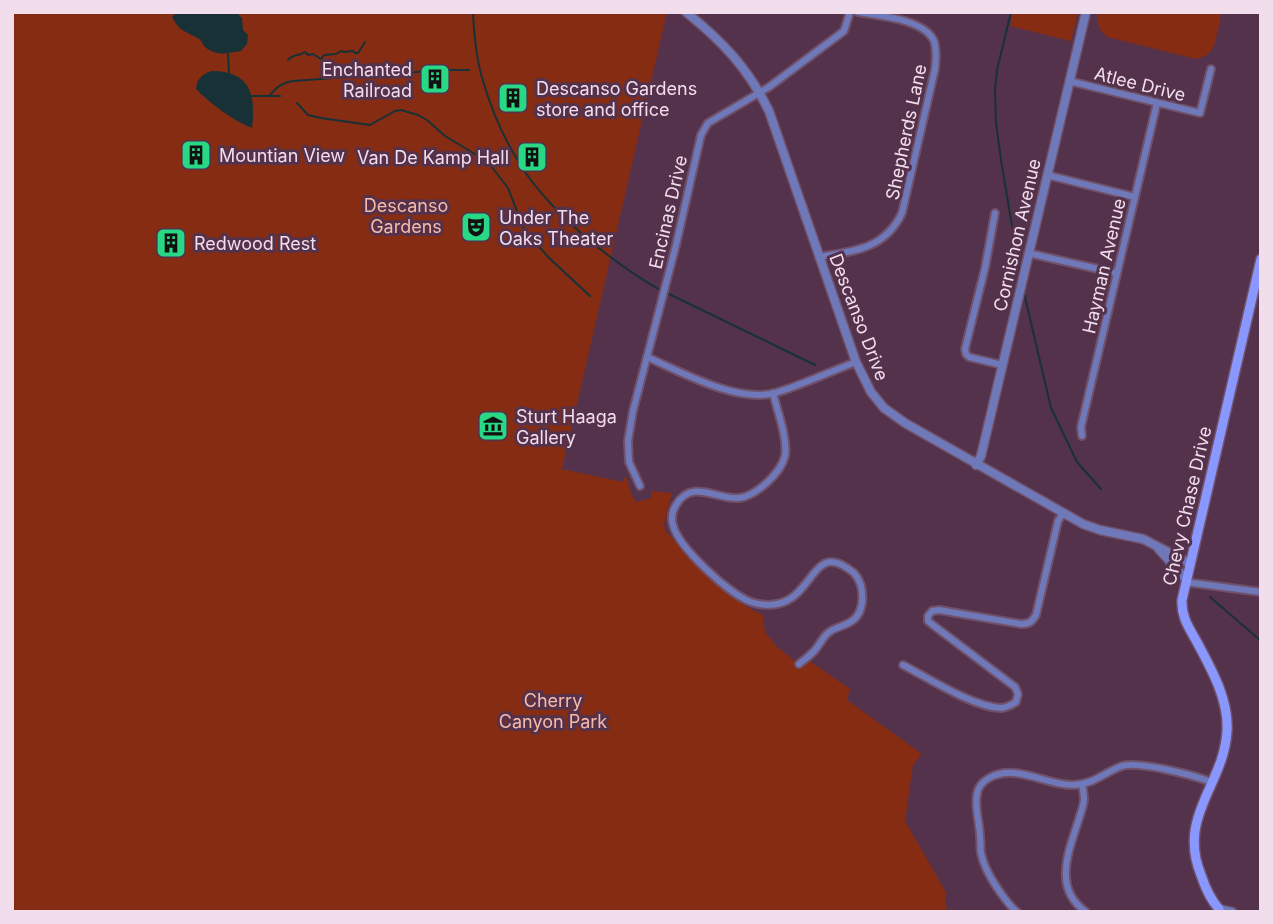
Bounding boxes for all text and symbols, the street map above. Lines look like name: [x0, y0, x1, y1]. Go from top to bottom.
place label: Enchanted Railroad: [322, 59, 412, 101]
building icon: Enchanted Railroad: [418, 62, 452, 96]
street label: Shepherds Lane: [881, 62, 931, 202]
street label: Atlee Drive: [1092, 63, 1188, 105]
place label: Descanso Gardens store and office: [536, 78, 697, 120]
building icon: Descanso Gardens store and office: [496, 81, 530, 115]
building icon: Mountian View: [179, 138, 213, 172]
building icon: Van De Kamp Hall: [515, 140, 549, 174]
place label: Mountian View: [219, 145, 345, 166]
place label: Van De Kamp Hall: [357, 147, 509, 168]
street label: Encinas Drive: [645, 153, 691, 271]
street label: Cornishon Avenue: [989, 157, 1045, 313]
park label: Descanso Gardens: [364, 195, 448, 237]
street label: Hayman Avenue: [1078, 196, 1130, 336]
place label: Under The Oaks Theater: [499, 207, 614, 249]
theatre icon: Under The Oaks Theater: [459, 210, 493, 244]
building icon: Redwood Rest: [154, 226, 188, 260]
place label: Redwood Rest: [194, 233, 316, 254]
street label: Descanso Drive: [825, 251, 893, 383]
place label: Sturt Haaga Gallery: [516, 406, 617, 448]
museum icon: Sturt Haaga Gallery: [476, 409, 510, 443]
street label: Chevy Chase Drive: [1158, 424, 1216, 588]
park label: Cherry Canyon Park: [499, 690, 607, 732]

